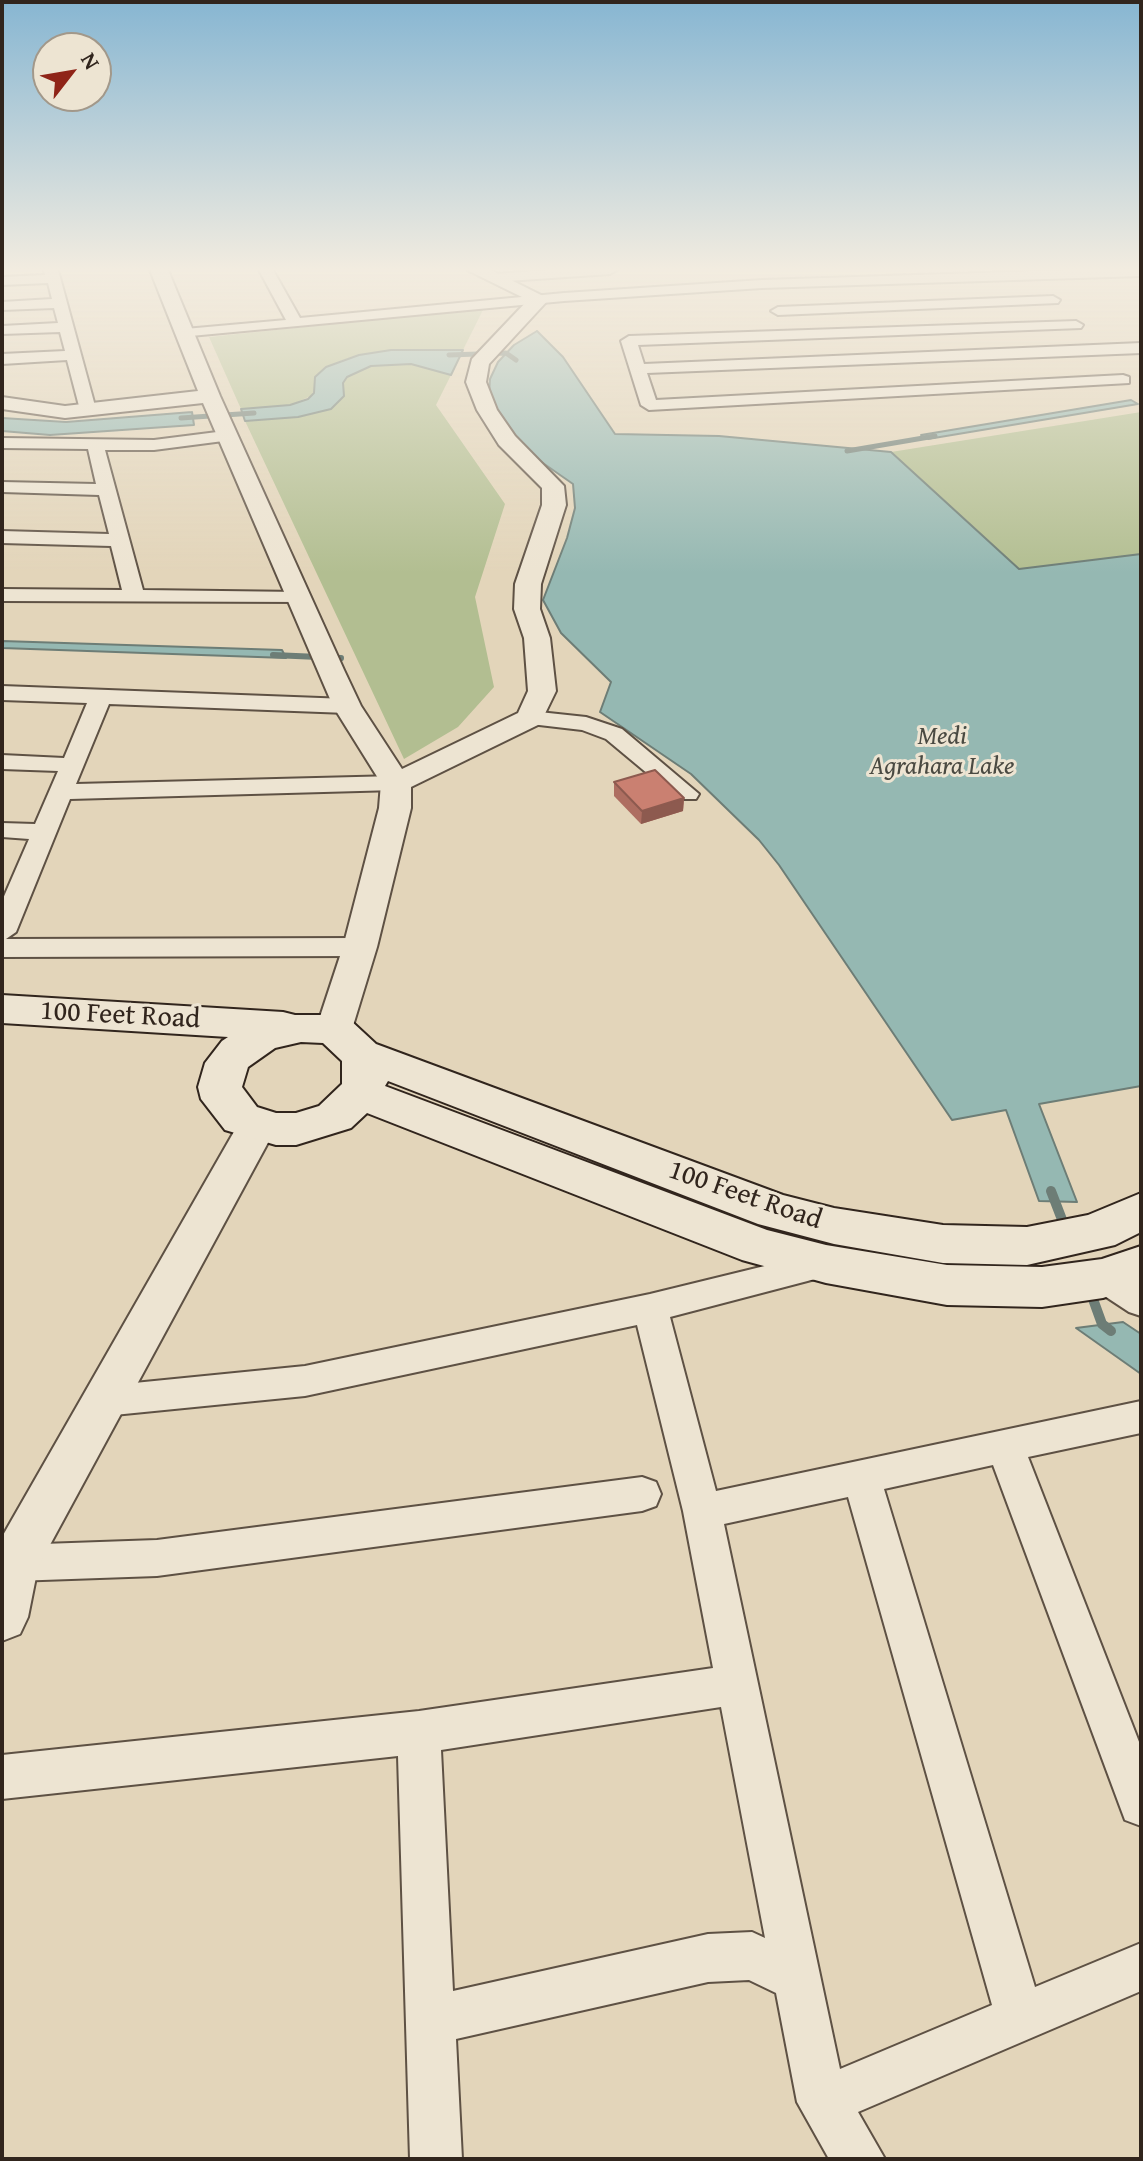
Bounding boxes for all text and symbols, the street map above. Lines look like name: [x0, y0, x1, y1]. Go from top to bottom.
north arrow: [32, 32, 112, 112]
text: N: [73, 46, 108, 75]
water label: Medi Agrahara Lake: [870, 721, 1014, 782]
street label: 100 Feet Road: [39, 995, 201, 1037]
street label: 100 Feet Road: [664, 1154, 826, 1238]

